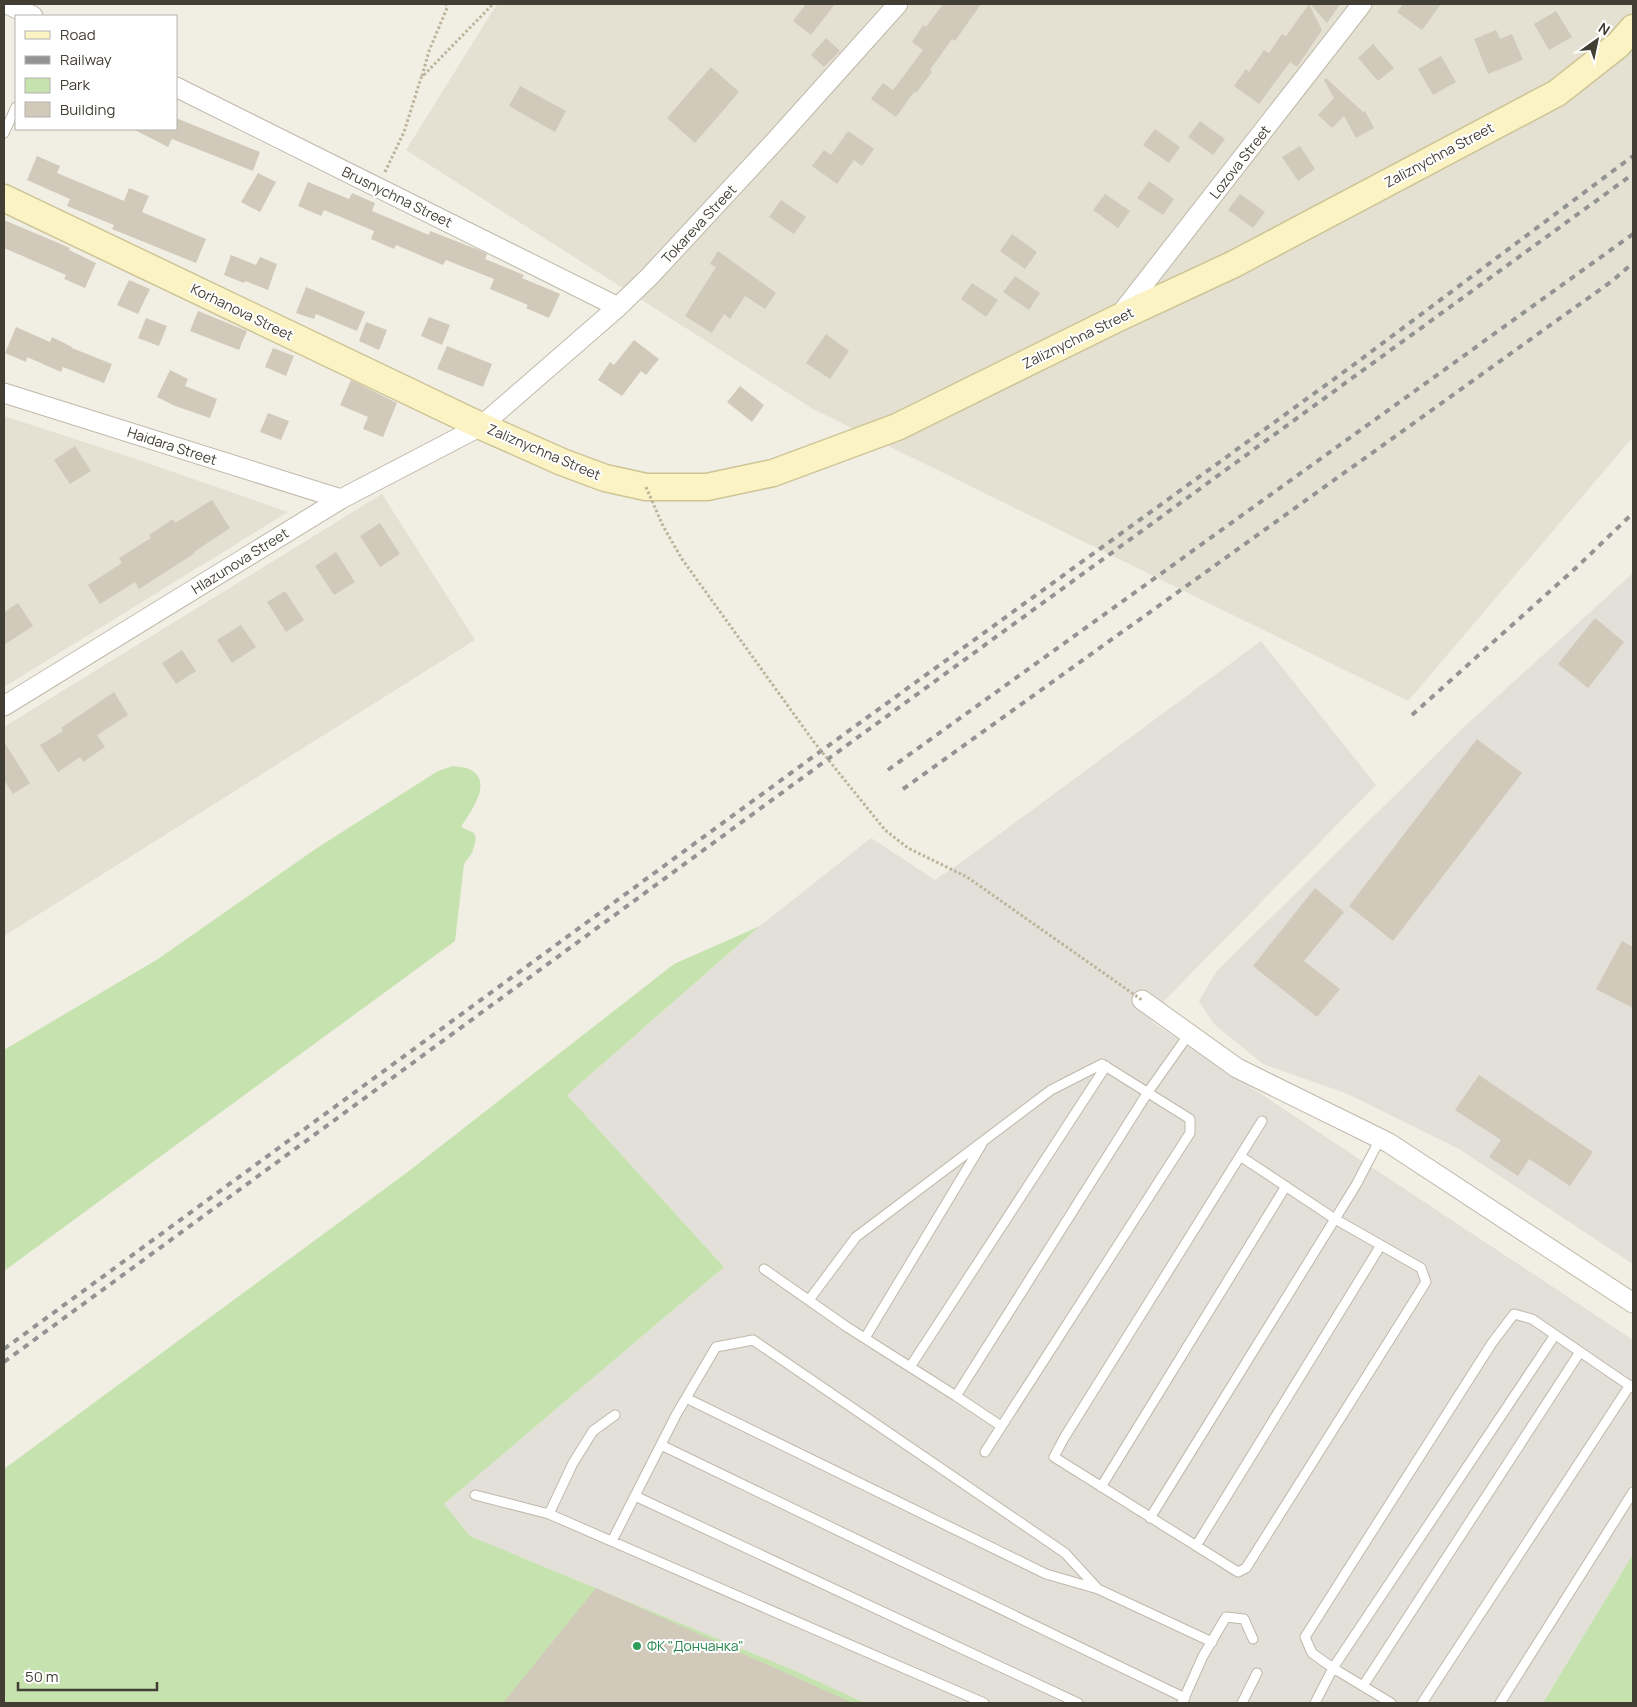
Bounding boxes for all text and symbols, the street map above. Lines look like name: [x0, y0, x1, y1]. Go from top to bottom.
legend: [15, 15, 178, 130]
north arrow: [1572, 15, 1622, 65]
text: N: [1595, 18, 1614, 39]
text: Road: [60, 24, 96, 45]
text: Railway: [60, 49, 112, 70]
text: Park: [60, 74, 90, 95]
text: Building: [60, 99, 115, 120]
street label: Zaliznychna Street: [1381, 117, 1497, 191]
street label: Lozova Street: [1205, 121, 1275, 202]
street label: Brusnychna Street: [339, 162, 456, 232]
street label: Tokareva Street: [657, 180, 740, 267]
street label: Korhanova Street: [188, 279, 297, 345]
street label: Zaliznychna Street: [1019, 302, 1137, 373]
street label: Zaliznychna Street: [485, 419, 604, 484]
street label: Haidara Street: [125, 422, 220, 469]
street label: Hlazunova Street: [188, 523, 292, 598]
place label: ФК "Дончанка": [647, 1636, 744, 1655]
marker: ФК "Дончанка": [631, 1640, 643, 1652]
scale bar: [18, 1660, 156, 1692]
text: 50 m: [25, 1666, 59, 1687]

